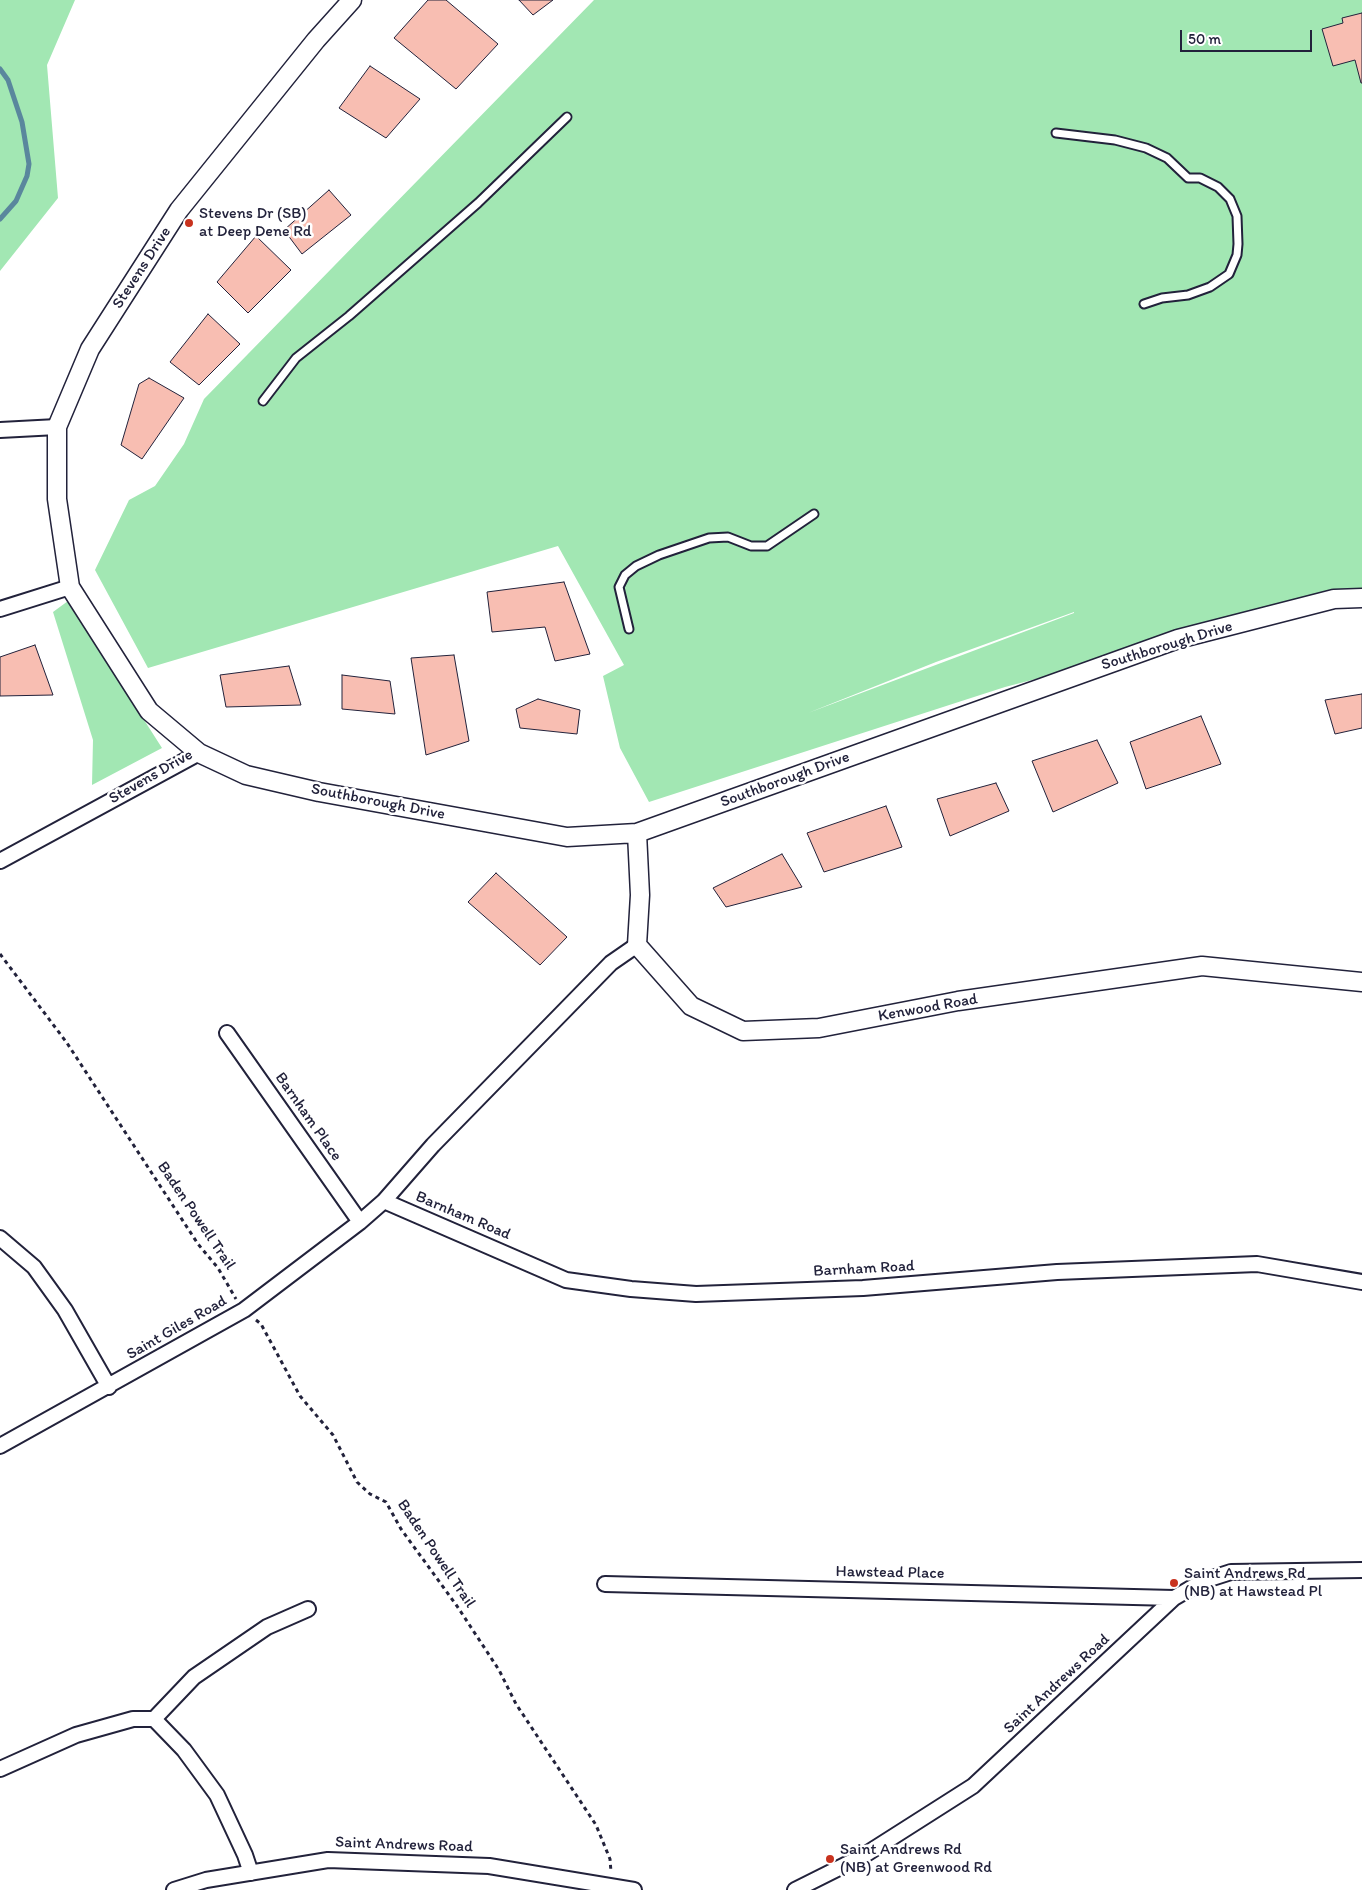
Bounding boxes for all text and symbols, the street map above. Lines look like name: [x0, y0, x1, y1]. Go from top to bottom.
scale bar: [1182, 20, 1314, 52]
text: 50 m: [1188, 30, 1221, 48]
place label: Stevens Dr (SB) at Deep Dene Rd: [199, 204, 312, 242]
marker: Stevens Dr (SB) at Deep Dene Rd: [183, 217, 195, 229]
street label: Stevens Drive: [108, 224, 176, 312]
street label: Southborough Drive: [1099, 617, 1235, 675]
street label: Stevens Drive: [106, 745, 196, 809]
street label: Southborough Drive: [718, 748, 852, 812]
street label: Southborough Drive: [309, 780, 447, 824]
street label: Kenwood Road: [877, 990, 979, 1026]
street label: Barnham Place: [270, 1069, 346, 1165]
street label: Baden Powell Trail: [153, 1158, 239, 1274]
street label: Barnham Road: [413, 1187, 513, 1245]
street label: Barnham Road: [813, 1257, 915, 1281]
street label: Saint Giles Road: [123, 1292, 231, 1364]
street label: Baden Powell Trail: [393, 1496, 479, 1612]
street label: Hawstead Place: [836, 1562, 944, 1584]
place label: Saint Andrews Rd (NB) at Hawstead Pl: [1184, 1564, 1322, 1602]
marker: Saint Andrews Rd (NB) at Hawstead Pl: [1168, 1577, 1180, 1589]
street label: Saint Andrews Road: [1000, 1630, 1114, 1738]
street label: Saint Andrews Road: [335, 1833, 473, 1857]
place label: Saint Andrews Rd (NB) at Greenwood Rd: [840, 1840, 992, 1878]
marker: Saint Andrews Rd (NB) at Greenwood Rd: [824, 1853, 836, 1865]

